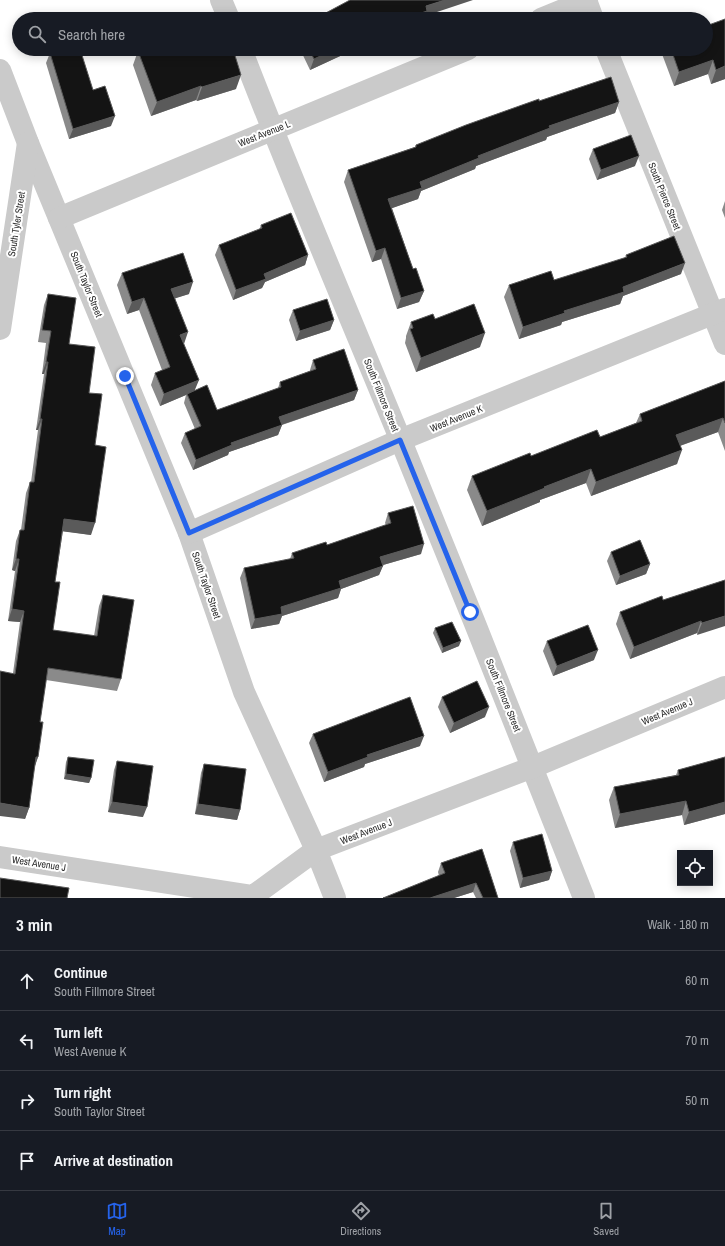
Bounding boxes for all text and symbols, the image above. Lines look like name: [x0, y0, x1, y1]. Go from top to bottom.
search box: [12, 12, 713, 56]
icon: search: [26, 23, 48, 45]
text: Search here: [58, 24, 125, 45]
street label: West Avenue L: [236, 117, 292, 150]
street label: South Pierce Street: [645, 161, 684, 232]
street label: South Tyler Street: [5, 190, 28, 257]
street label: South Taylor Street: [67, 249, 106, 320]
street label: South Fillmore Street: [361, 357, 402, 434]
route end: [116, 367, 134, 385]
street label: West Avenue K: [428, 402, 485, 435]
street label: South Taylor Street: [189, 550, 224, 621]
route start: [461, 603, 479, 621]
street label: South Fillmore Street: [483, 657, 524, 734]
street label: West Avenue J: [640, 695, 695, 728]
street label: West Avenue J: [338, 816, 394, 847]
map controls: [677, 850, 713, 886]
button: locate: [677, 850, 713, 886]
street label: West Avenue J: [11, 853, 67, 874]
text: 3 min: [16, 913, 52, 936]
text: Walk · 180 m: [647, 916, 709, 933]
text: Continue: [54, 962, 107, 983]
icon: ahead: [16, 970, 38, 992]
text: 60 m: [685, 972, 709, 989]
text: South Fillmore Street: [54, 983, 155, 1000]
text: Turn left: [54, 1022, 102, 1043]
icon: left: [16, 1030, 38, 1052]
text: 70 m: [685, 1032, 709, 1049]
text: West Avenue K: [54, 1043, 127, 1060]
text: Turn right: [54, 1082, 111, 1103]
icon: right: [16, 1090, 38, 1112]
text: 50 m: [685, 1092, 709, 1109]
text: South Taylor Street: [54, 1103, 145, 1120]
icon: arrive: [16, 1150, 38, 1172]
text: Arrive at destination: [54, 1150, 173, 1171]
tab: Map: [106, 1200, 128, 1238]
tab: Directions: [340, 1200, 381, 1238]
tab: Saved: [593, 1200, 619, 1238]

